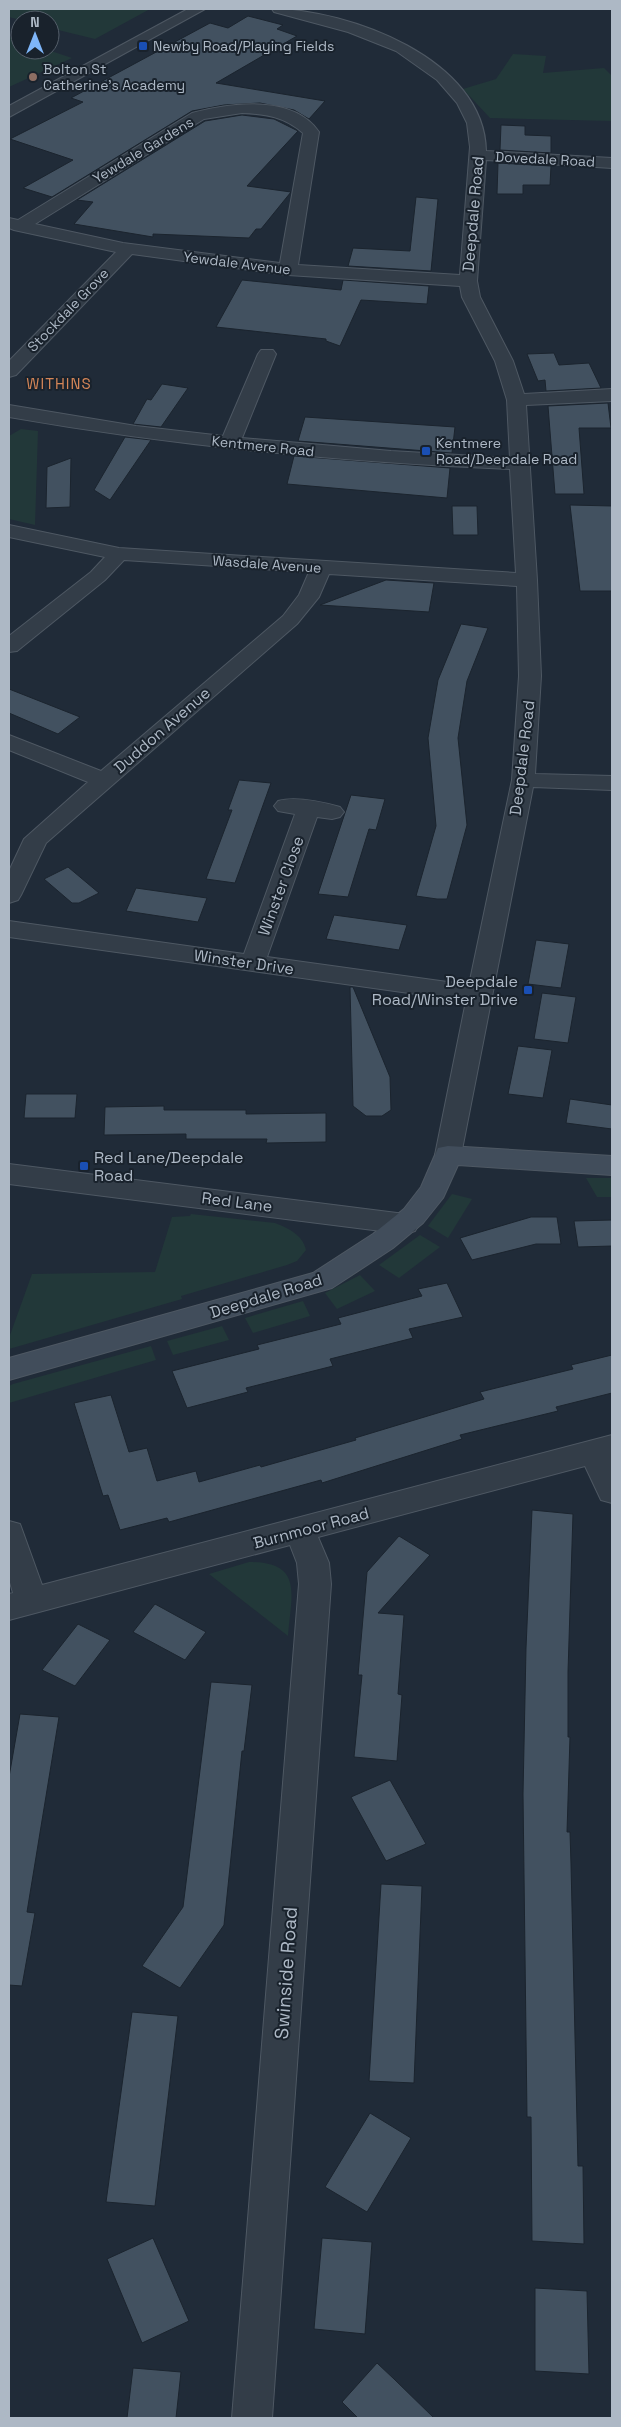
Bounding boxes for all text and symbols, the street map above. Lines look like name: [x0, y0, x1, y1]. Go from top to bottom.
north arrow: [10, 10, 60, 60]
text: N: [30, 13, 40, 31]
place label: Newby Road/Playing Fields: [153, 37, 334, 55]
marker: Newby Road/Playing Fields: [137, 40, 149, 52]
place label: Bolton St Catherine's Academy: [43, 60, 185, 94]
marker: Bolton St Catherine's Academy: [27, 71, 39, 83]
street label: Yewdale Gardens: [89, 113, 197, 187]
street label: Dovedale Road: [495, 147, 595, 171]
street label: Deepdale Road: [457, 155, 489, 273]
street label: Yewdale Avenue: [182, 247, 292, 279]
street label: Stockdale Grove: [23, 264, 113, 356]
district label: WITHINS: [26, 374, 92, 393]
street label: Kentmere Road: [211, 432, 315, 460]
place label: Kentmere Road/Deepdale Road: [436, 434, 577, 468]
marker: Kentmere Road/Deepdale Road: [420, 445, 432, 457]
street label: Wasdale Avenue: [212, 551, 322, 577]
street label: Duddon Avenue: [109, 682, 215, 778]
street label: Deepdale Road: [505, 699, 539, 817]
street label: Winster Close: [253, 833, 309, 939]
street label: Winster Drive: [193, 945, 295, 979]
place label: Deepdale Road/Winster Drive: [372, 971, 518, 1010]
marker: Deepdale Road/Winster Drive: [522, 984, 534, 996]
place label: Red Lane/Deepdale Road: [94, 1147, 244, 1186]
marker: Red Lane/Deepdale Road: [78, 1160, 90, 1172]
street label: Red Lane: [200, 1187, 274, 1217]
street label: Deepdale Road: [207, 1269, 325, 1323]
street label: Burnmoor Road: [251, 1502, 371, 1554]
street label: Swinside Road: [269, 1906, 303, 2040]

